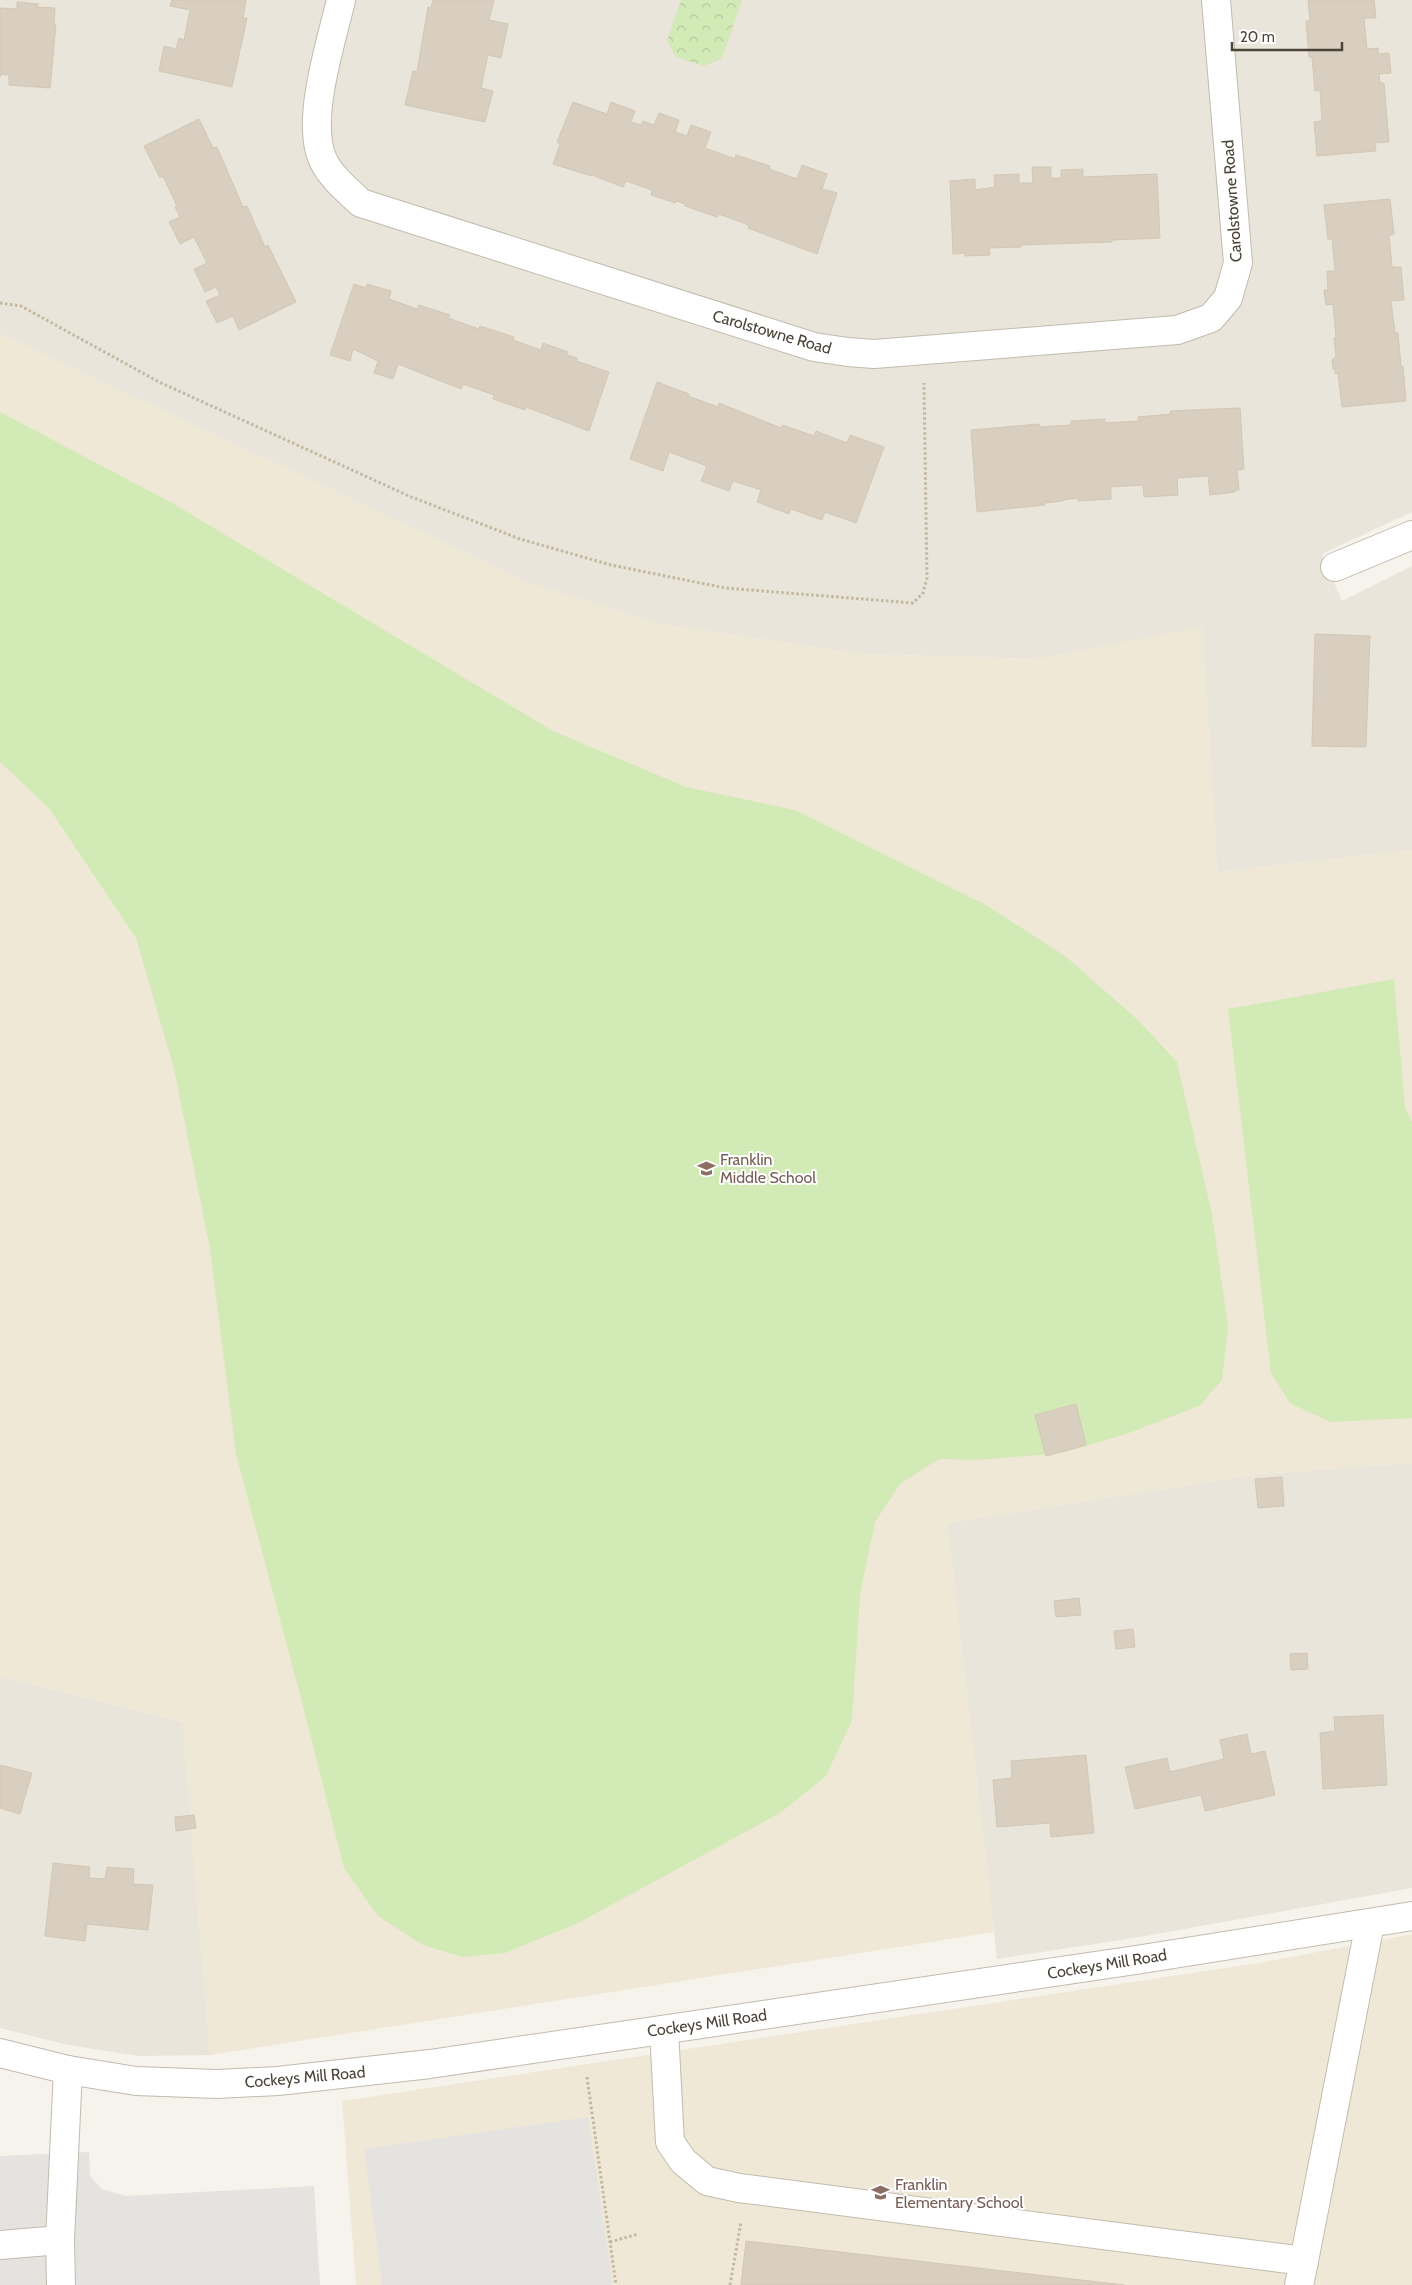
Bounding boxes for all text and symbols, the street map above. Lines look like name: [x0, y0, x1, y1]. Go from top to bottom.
scale bar: [1232, 20, 1342, 52]
text: 20 m: [1240, 28, 1275, 46]
street label: Carolstowne Road: [1218, 139, 1246, 263]
street label: Carolstowne Road: [710, 306, 834, 358]
place label: Franklin Middle School: [720, 1150, 816, 1187]
school or university icon: Franklin Middle School: [696, 1158, 716, 1178]
street label: Cockeys Mill Road: [1046, 1945, 1168, 1983]
street label: Cockeys Mill Road: [646, 2005, 768, 2041]
street label: Cockeys Mill Road: [244, 2062, 366, 2092]
place label: Franklin Elementary School: [895, 2175, 1023, 2212]
school or university icon: Franklin Elementary School: [871, 2183, 891, 2203]

